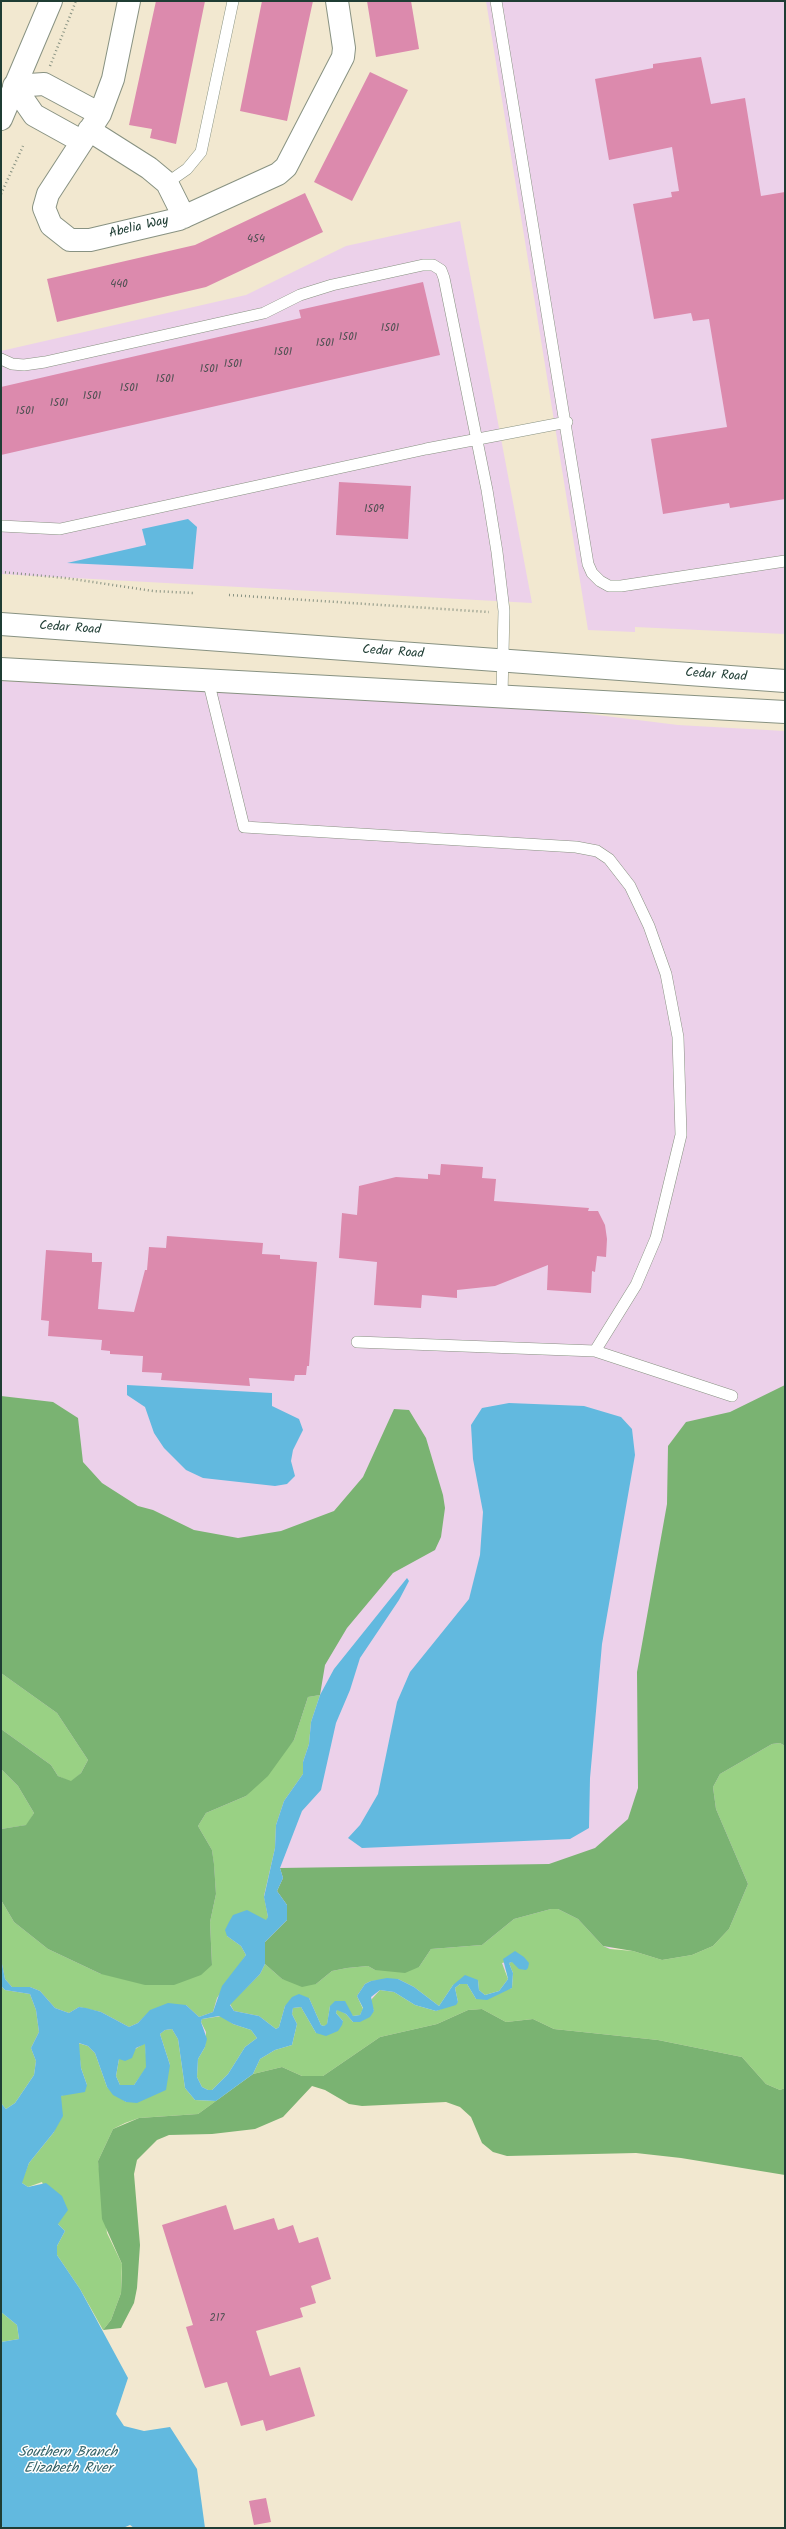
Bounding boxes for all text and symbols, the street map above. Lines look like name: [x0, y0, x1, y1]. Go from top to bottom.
street label: Abelia Way: [108, 214, 170, 242]
house number: 454: [247, 233, 265, 247]
house number: 440: [110, 278, 128, 292]
house number: 1501: [381, 322, 399, 336]
house number: 1501: [339, 331, 357, 345]
house number: 1501: [316, 337, 334, 351]
house number: 1501: [274, 346, 292, 360]
house number: 1501: [224, 358, 242, 372]
house number: 1501: [200, 363, 218, 377]
house number: 1501: [156, 373, 174, 387]
house number: 1501: [120, 382, 138, 396]
house number: 1501: [83, 390, 101, 404]
house number: 1501: [50, 397, 68, 411]
house number: 1501: [16, 405, 34, 419]
house number: 1509: [364, 503, 384, 517]
street label: Cedar Road: [39, 619, 101, 639]
street label: Cedar Road: [362, 643, 424, 663]
street label: Cedar Road: [685, 666, 747, 686]
house number: 217: [210, 2312, 224, 2326]
water label: Southern Branch Elizabeth River: [19, 2446, 117, 2478]

